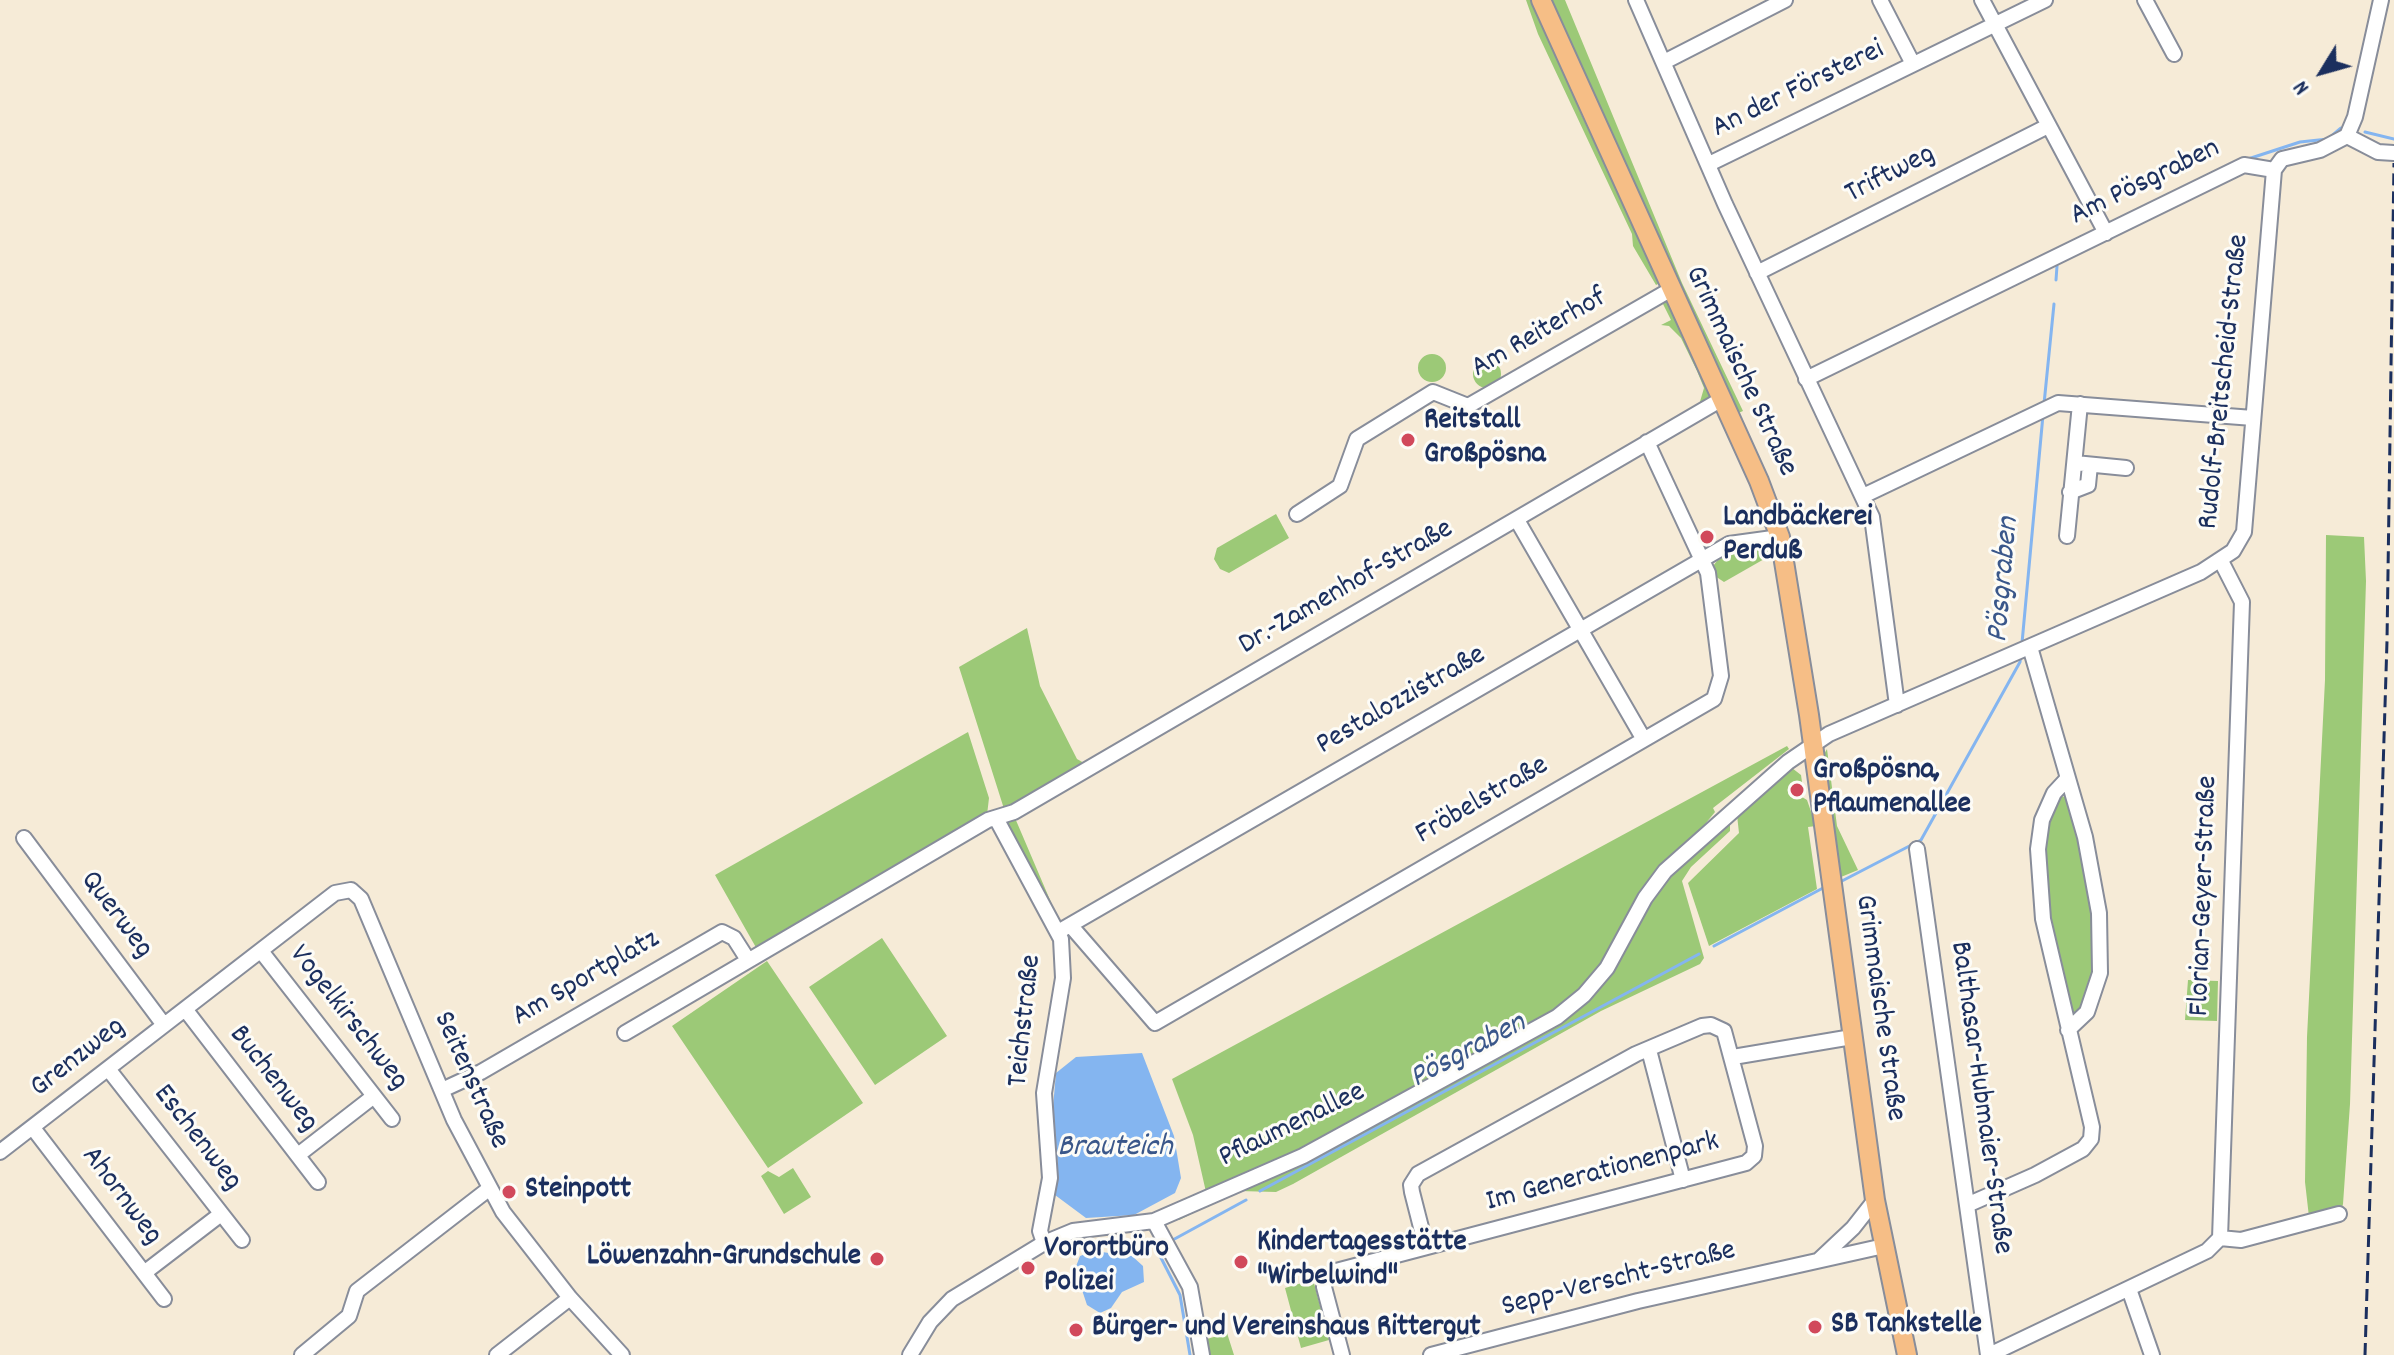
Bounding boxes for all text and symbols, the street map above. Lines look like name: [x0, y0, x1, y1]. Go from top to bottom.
north arrow: [2282, 32, 2362, 112]
street label: An der Försterei: [1707, 34, 1891, 148]
text: N: [2287, 73, 2318, 100]
street label: Am Pösgraben: [2065, 132, 2227, 236]
street label: Triftweg: [1840, 138, 1942, 214]
street label: Rudolf-Breitscheid-Straße: [2193, 233, 2259, 531]
street label: Grimmaische Straße: [1675, 261, 1803, 483]
street label: Am Reiterhof: [1466, 282, 1614, 388]
place label: Reitstall Großpösna: [1424, 405, 1546, 476]
marker: Reitstall Großpösna: [1399, 431, 1417, 449]
place label: Landbäckerei Perduß: [1723, 502, 1873, 572]
street label: Dr.-Zamenhof-Straße: [1233, 513, 1461, 665]
water label: Pösgraben: [1981, 516, 2031, 644]
marker: Landbäckerei Perduß: [1698, 528, 1716, 546]
street label: Pestalozzistraße: [1311, 639, 1493, 765]
street label: Fröbelstraße: [1410, 750, 1556, 854]
place label: Großpösna, Pflaumenallee: [1813, 755, 1971, 826]
street label: Florian-Geyer-Straße: [2184, 775, 2228, 1017]
marker: Großpösna, Pflaumenallee: [1788, 781, 1806, 799]
street label: Querweg: [70, 865, 160, 967]
street label: Grimmaische Straße: [1844, 893, 1912, 1123]
street label: Am Sportplatz: [507, 923, 667, 1037]
street label: Vogelkirschweg: [279, 939, 415, 1099]
street label: Balthasar-Hubmaier-Straße: [1939, 939, 2019, 1257]
street label: Teichstraße: [1002, 953, 1052, 1089]
street label: Seitenstraße: [423, 1007, 515, 1155]
water label: Pösgraben: [1404, 1007, 1534, 1099]
street label: Grenzweg: [24, 1011, 134, 1107]
street label: Buchenweg: [219, 1019, 325, 1141]
street label: Pflaumenallee: [1214, 1076, 1372, 1178]
street label: Eschenweg: [143, 1079, 249, 1199]
street label: Im Generationenpark: [1483, 1126, 1723, 1222]
water label: Brauteich: [1057, 1131, 1173, 1169]
street label: Ahornweg: [71, 1141, 169, 1253]
place label: Steinpott: [525, 1174, 631, 1210]
marker: Steinpott: [500, 1183, 518, 1201]
place label: Kindertagesstätte "Wirbelwind": [1257, 1227, 1467, 1298]
place label: Vorortbüro Polizei: [1044, 1233, 1169, 1304]
street label: Sepp-Verscht-Straße: [1498, 1235, 1740, 1327]
place label: Löwenzahn-Grundschule: [587, 1241, 861, 1277]
marker: Löwenzahn-Grundschule: [868, 1250, 886, 1268]
marker: Kindertagesstätte "Wirbelwind": [1232, 1253, 1250, 1271]
marker: Vorortbüro Polizei: [1019, 1259, 1037, 1277]
place label: SB Tankstelle: [1831, 1309, 1982, 1345]
place label: Bürger- und Vereinshaus Rittergut: [1092, 1312, 1480, 1348]
marker: SB Tankstelle: [1806, 1318, 1824, 1336]
marker: Bürger- und Vereinshaus Rittergut: [1067, 1321, 1085, 1339]

